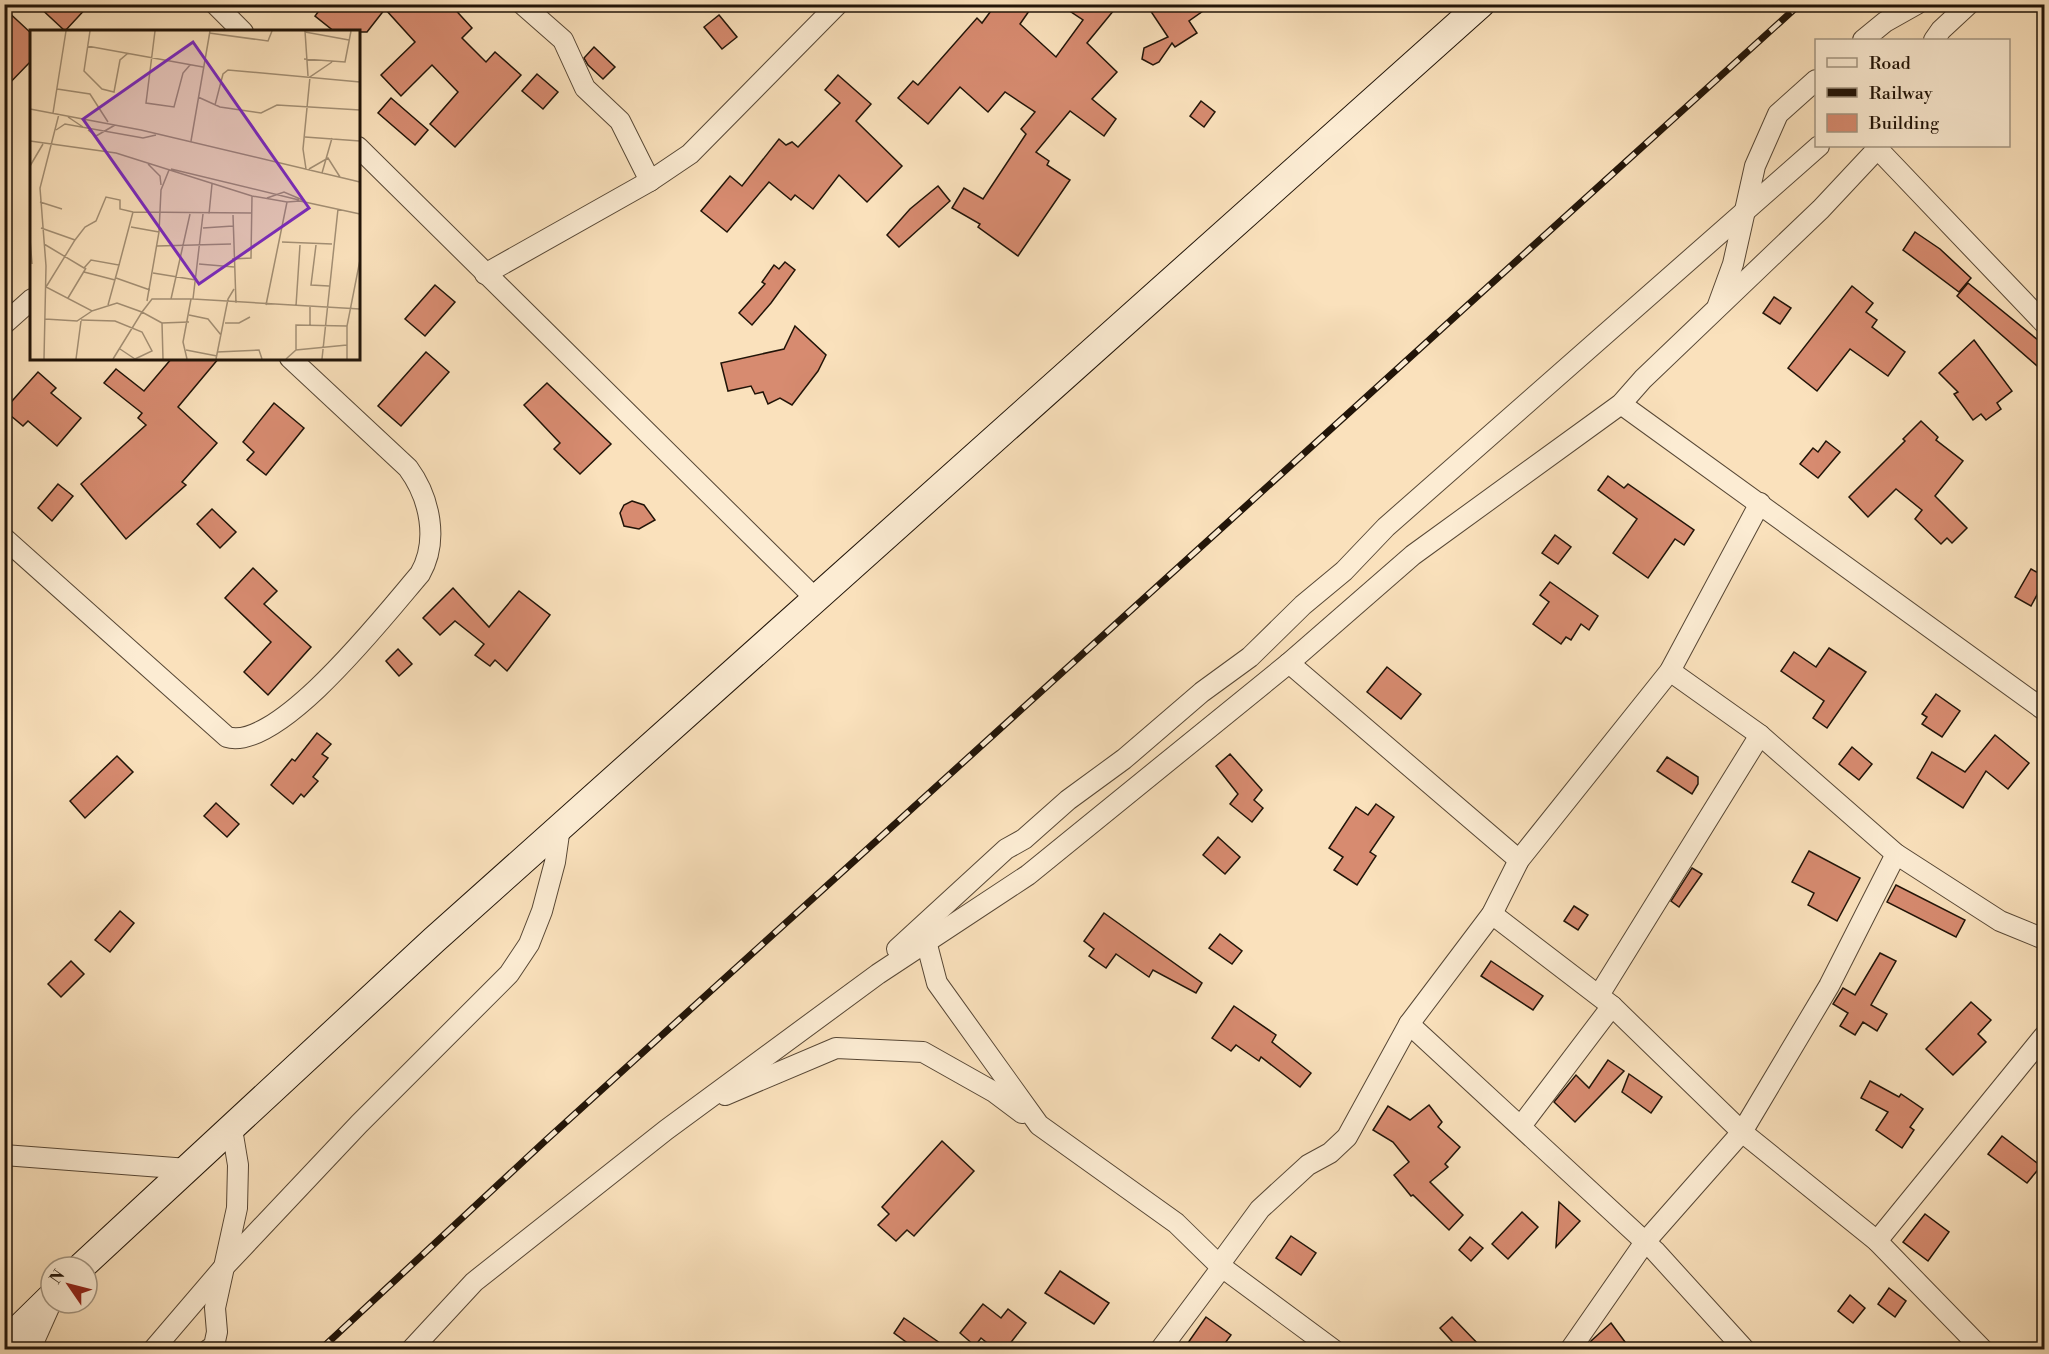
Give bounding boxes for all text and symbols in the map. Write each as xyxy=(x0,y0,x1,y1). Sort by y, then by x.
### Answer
inset map xyxy=(30,30,360,360)
legend xyxy=(1815,39,2010,147)
text: Road xyxy=(1869,52,1912,75)
text: Railway xyxy=(1869,82,1933,105)
text: Building xyxy=(1868,112,1940,135)
north arrow xyxy=(39,1255,99,1315)
text: N xyxy=(46,1266,70,1288)

